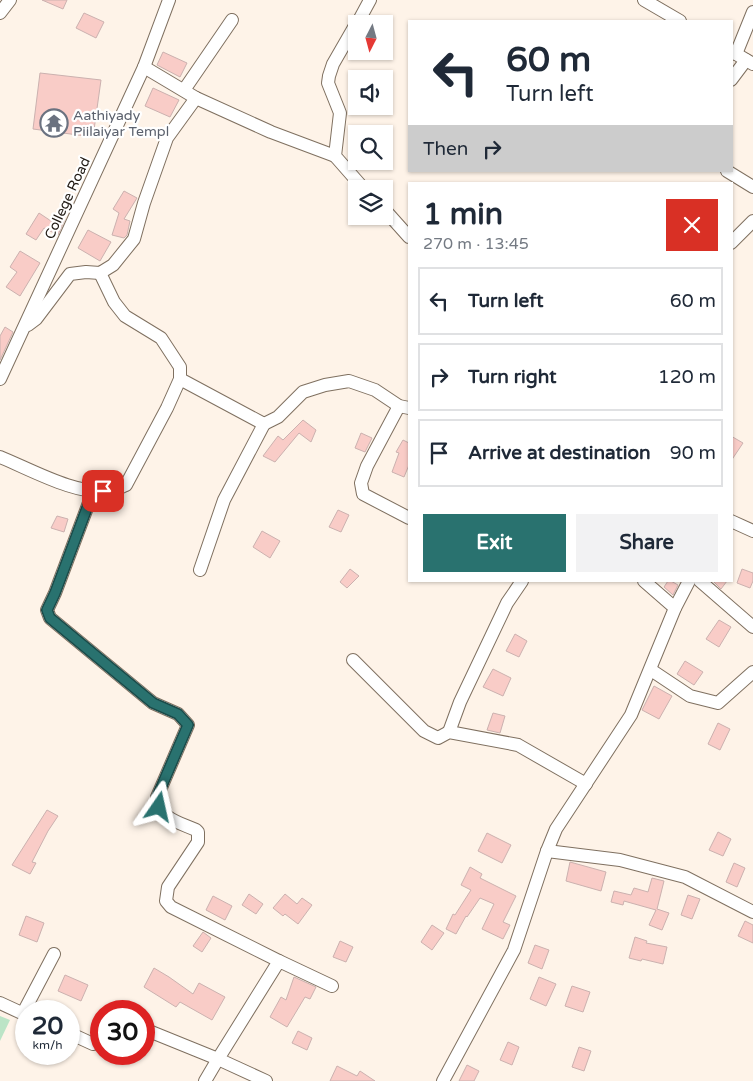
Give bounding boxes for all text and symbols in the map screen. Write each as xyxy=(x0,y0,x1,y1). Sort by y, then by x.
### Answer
north arrow xyxy=(348,15,392,60)
map controls xyxy=(348,15,393,225)
text: 60 m xyxy=(506,39,591,81)
icon: left xyxy=(423,40,488,105)
button: sound xyxy=(348,70,393,115)
text: Turn left xyxy=(506,81,594,107)
place label: Aathiyady Piilaiyar Templ xyxy=(73,107,169,140)
temple icon: Aathiyady Piilaiyar Templ xyxy=(39,108,69,138)
button: search xyxy=(348,125,393,170)
icon: right xyxy=(478,135,506,163)
text: Then xyxy=(423,138,468,160)
street label: College Road xyxy=(41,155,94,242)
button: layers xyxy=(348,180,393,225)
text: 1 min xyxy=(423,196,503,233)
button: close xyxy=(666,199,718,251)
text: 270 m · 13:45 xyxy=(423,234,529,254)
icon: left xyxy=(425,287,453,315)
text: Turn left xyxy=(468,290,544,312)
text: 60 m xyxy=(670,290,716,312)
icon: right xyxy=(425,363,453,391)
text: Turn right xyxy=(468,366,556,388)
text: 120 m xyxy=(658,366,716,388)
icon: arrive xyxy=(425,439,453,467)
text: Arrive at destination xyxy=(468,442,651,464)
text: 90 m xyxy=(670,442,716,464)
pin xyxy=(82,470,124,512)
icon: arrive xyxy=(89,477,117,505)
button: Exit xyxy=(423,514,566,572)
button: Share xyxy=(576,514,718,572)
position arrow xyxy=(132,780,184,832)
speed limit sign: 30 xyxy=(90,1000,155,1065)
text: 20 xyxy=(32,1011,63,1041)
text: km/h xyxy=(32,1038,63,1052)

